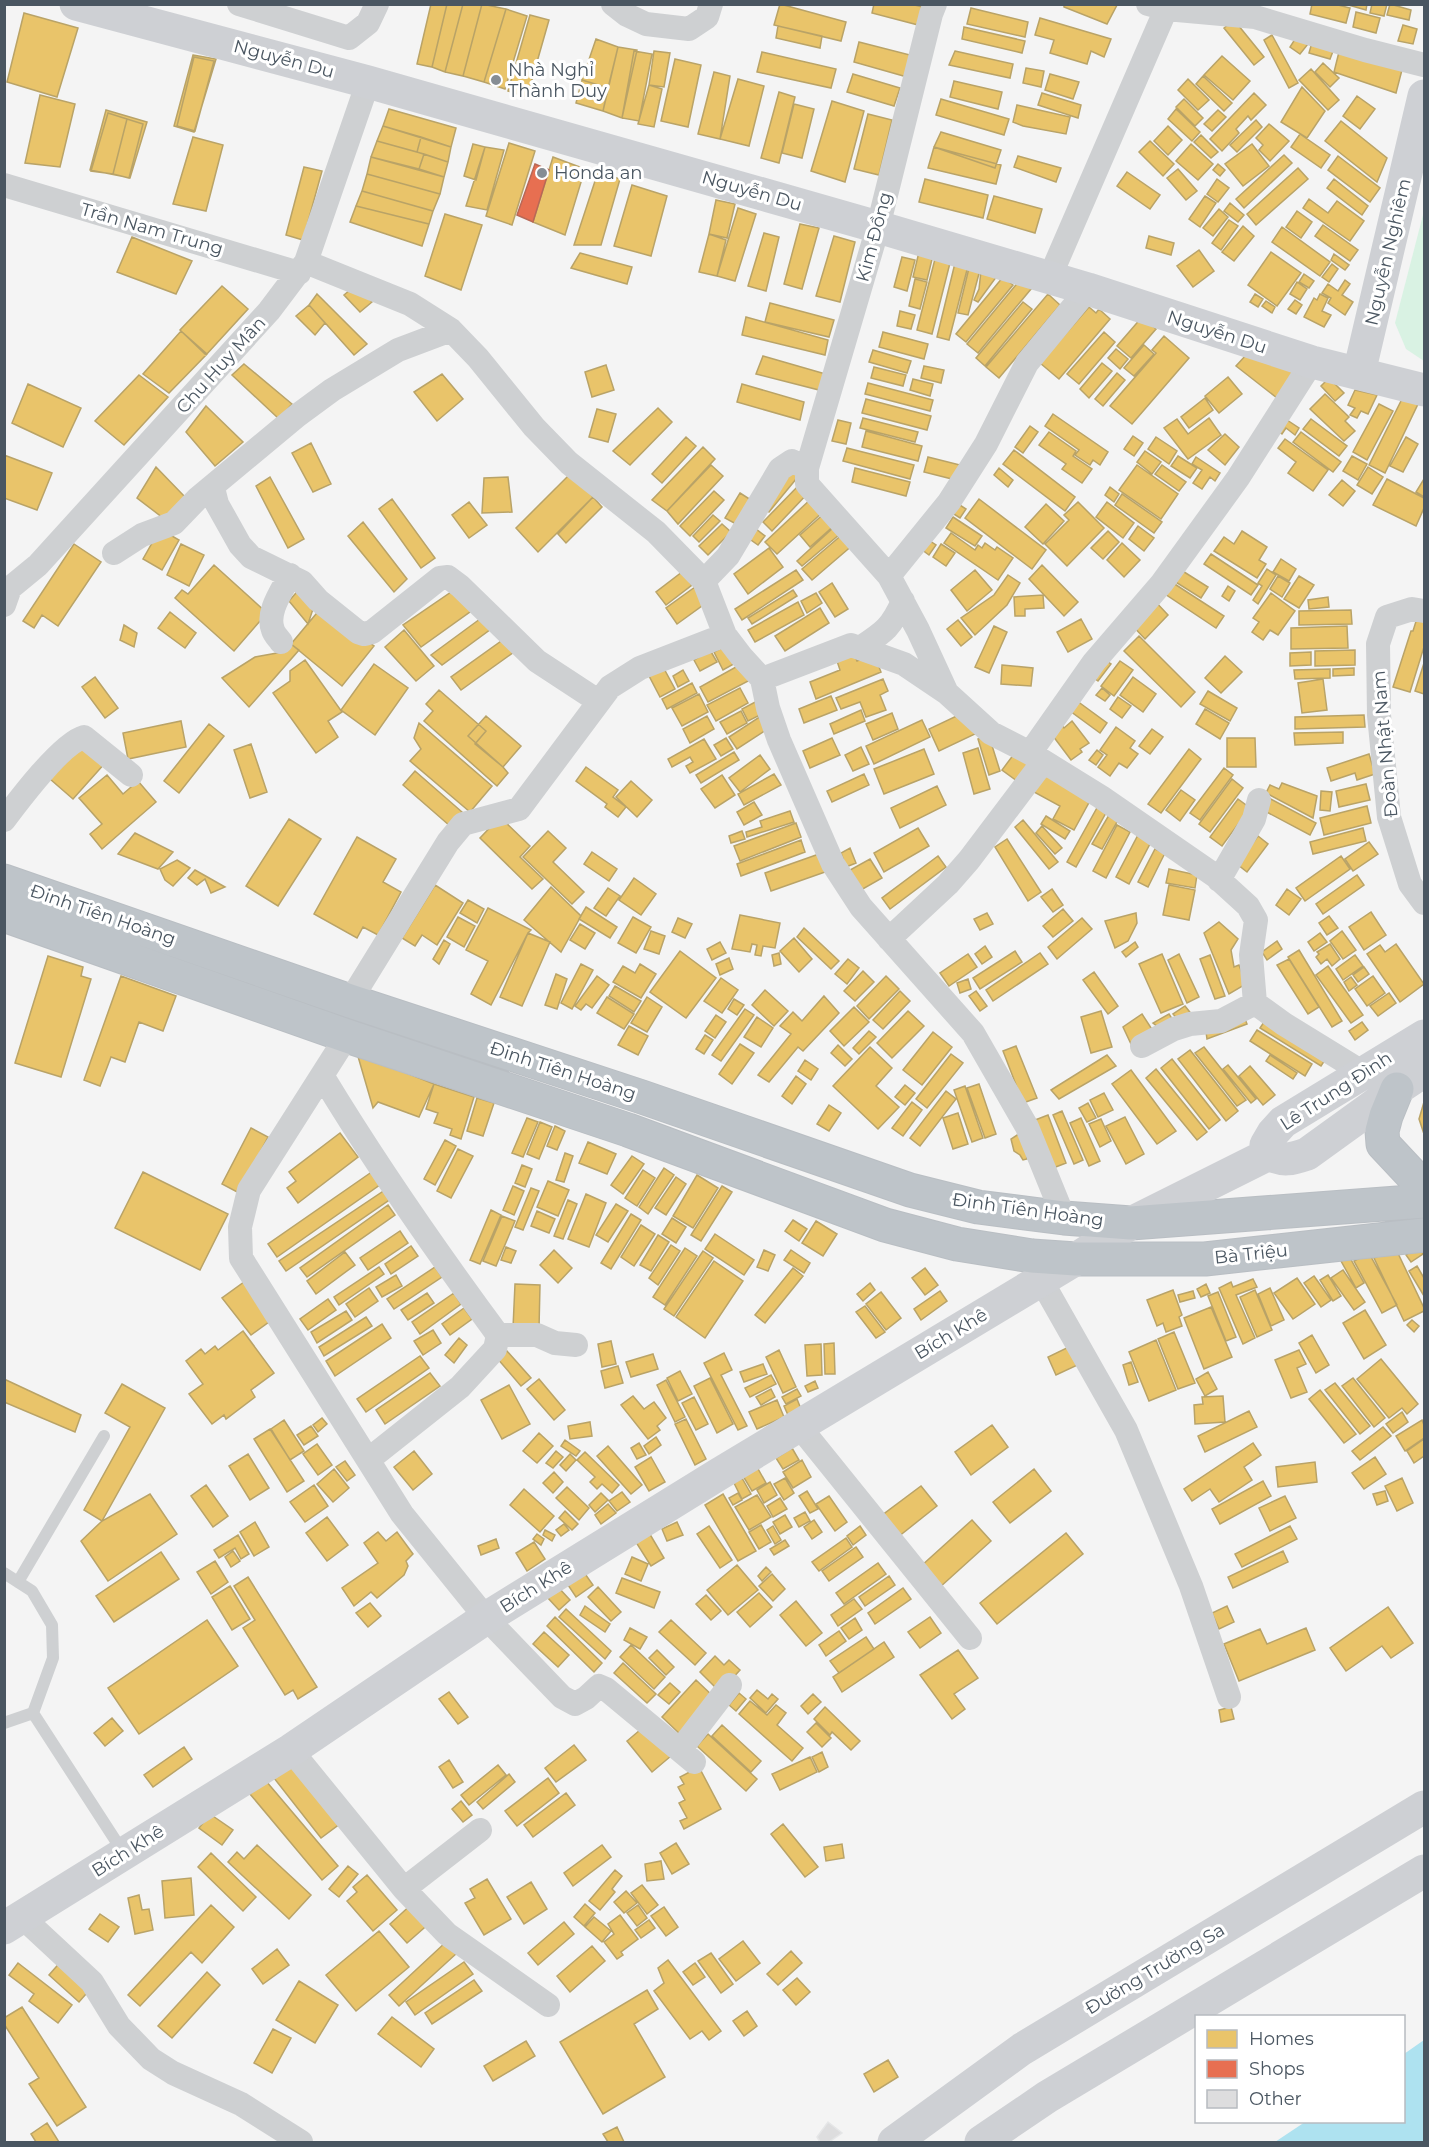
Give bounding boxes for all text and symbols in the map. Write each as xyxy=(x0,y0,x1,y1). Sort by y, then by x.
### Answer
street label: Nguyễn Du xyxy=(231,35,337,83)
place label: Nhà Nghỉ Thành Duy xyxy=(508,59,607,102)
marker: Nhà Nghỉ Thành Duy xyxy=(489,73,503,87)
place label: Honda an xyxy=(554,162,642,184)
marker: Honda an xyxy=(535,166,549,180)
street label: Nguyễn Du xyxy=(699,166,805,216)
street label: Nguyễn Nghiêm xyxy=(1360,176,1416,328)
street label: Kim Đồng xyxy=(851,190,897,284)
street label: Trần Nam Trung xyxy=(78,198,226,260)
street label: Nguyễn Du xyxy=(1165,306,1269,358)
street label: Chu Huy Mân xyxy=(172,312,270,418)
street label: Đoàn Nhật Nam xyxy=(1368,670,1402,818)
street label: Đinh Tiên Hoàng xyxy=(27,880,179,950)
street label: Đinh Tiên Hoàng xyxy=(487,1037,639,1105)
street label: Lê Trung Đình xyxy=(1276,1047,1396,1135)
street label: Đinh Tiên Hoàng xyxy=(951,1188,1105,1232)
street label: Bà Triệu xyxy=(1213,1239,1289,1269)
street label: Bích Khê xyxy=(911,1304,992,1364)
street label: Bích Khê xyxy=(496,1556,576,1618)
street label: Bích Khê xyxy=(88,1820,168,1882)
street label: Đường Trường Sa xyxy=(1081,1919,1229,2019)
legend xyxy=(1195,2015,1405,2123)
text: Homes xyxy=(1249,2028,1314,2050)
text: Shops xyxy=(1249,2058,1305,2080)
text: Other xyxy=(1249,2088,1302,2110)

